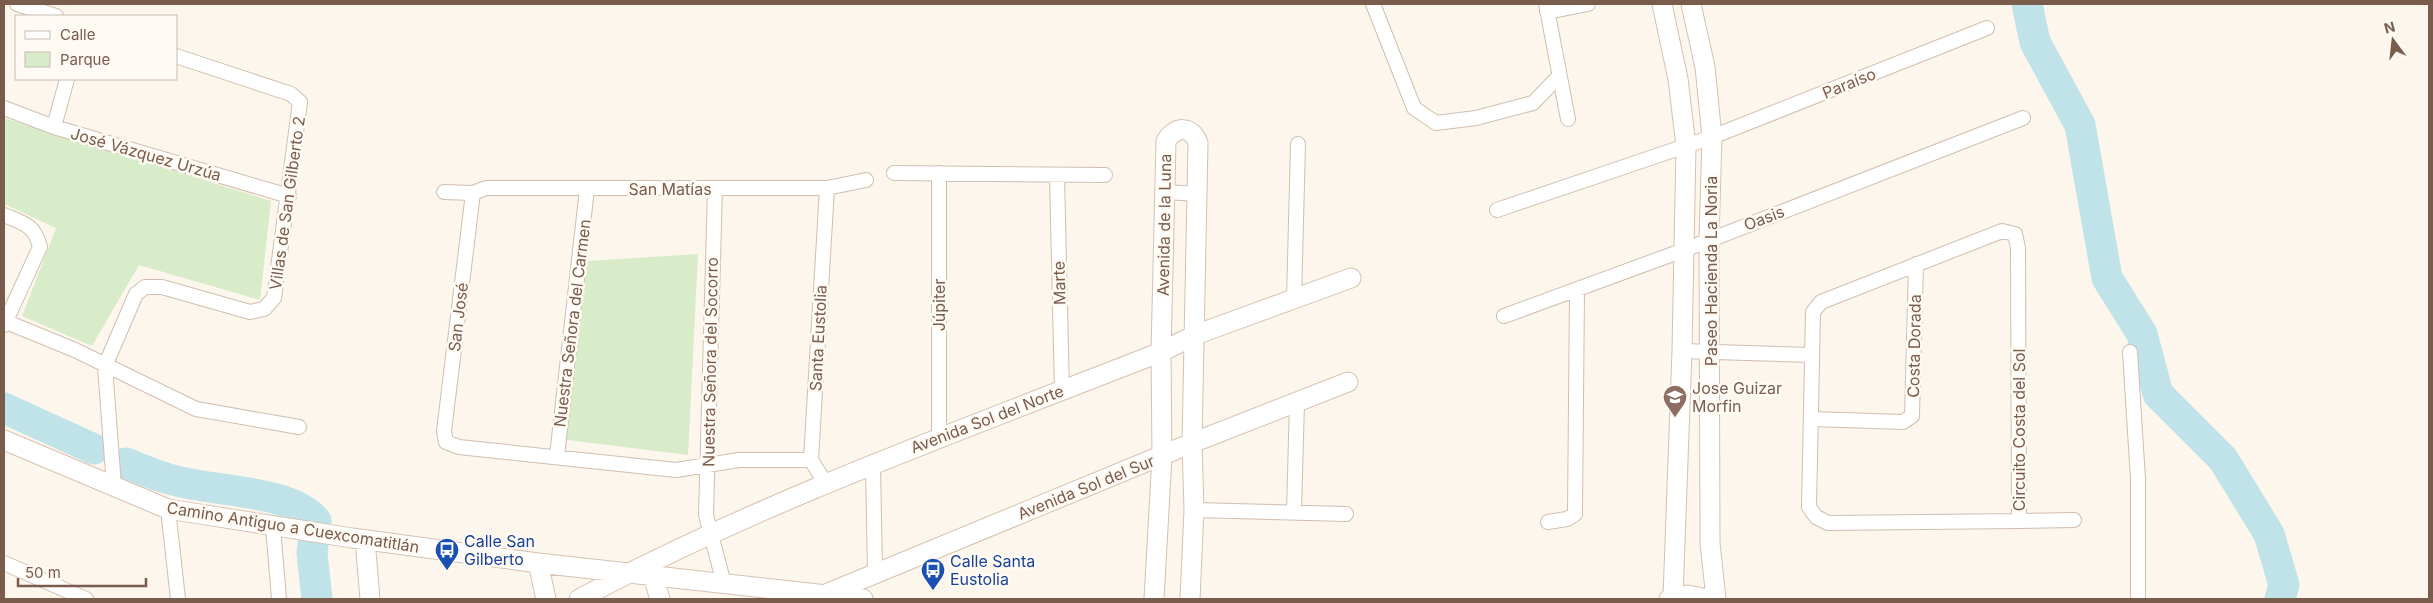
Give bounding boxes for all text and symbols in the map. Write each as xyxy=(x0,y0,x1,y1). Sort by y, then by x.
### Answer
legend xyxy=(15,15,178,80)
north arrow xyxy=(2368,15,2418,65)
text: N xyxy=(2382,17,2397,37)
text: Calle xyxy=(60,25,95,44)
text: Parque xyxy=(60,50,110,69)
street label: Paraíso xyxy=(1819,63,1879,103)
street label: Villas de San Gilberto 2 xyxy=(265,115,309,291)
street label: José Vázquez Urzúa xyxy=(68,123,224,185)
street label: Avenida de la Luna xyxy=(1153,154,1175,296)
street label: Paseo Hacienda La Noria xyxy=(1701,176,1721,366)
street label: San Matías xyxy=(628,179,712,199)
street label: Oasis xyxy=(1741,201,1787,235)
street label: Nuestra Señora del Carmen xyxy=(549,218,595,428)
street label: Nuestra Señora del Socorro xyxy=(698,257,722,467)
street label: Marte xyxy=(1049,261,1069,305)
street label: Júpiter xyxy=(929,279,949,331)
street label: San José xyxy=(444,281,472,353)
street label: Santa Eustolia xyxy=(805,284,831,392)
street label: Costa Dorada xyxy=(1903,294,1925,398)
street label: Circuito Costa del Sol xyxy=(2009,349,2029,511)
place label: Jose Guizar Morfin xyxy=(1692,378,1782,416)
street label: Avenida Sol del Norte xyxy=(907,381,1067,457)
school or university icon: Jose Guizar Morfin xyxy=(1662,384,1688,418)
street label: Avenida Sol del Sur xyxy=(1015,450,1157,524)
street label: Camino Antiguo a Cuexcomatitlán xyxy=(165,497,421,557)
place label: Calle San Gilberto xyxy=(464,531,535,569)
bus stop icon: Calle San Gilberto xyxy=(434,537,460,571)
place label: Calle Santa Eustolia xyxy=(950,551,1035,589)
scale bar xyxy=(18,556,145,588)
bus stop icon: Calle Santa Eustolia xyxy=(920,557,946,591)
text: 50 m xyxy=(25,563,61,582)

